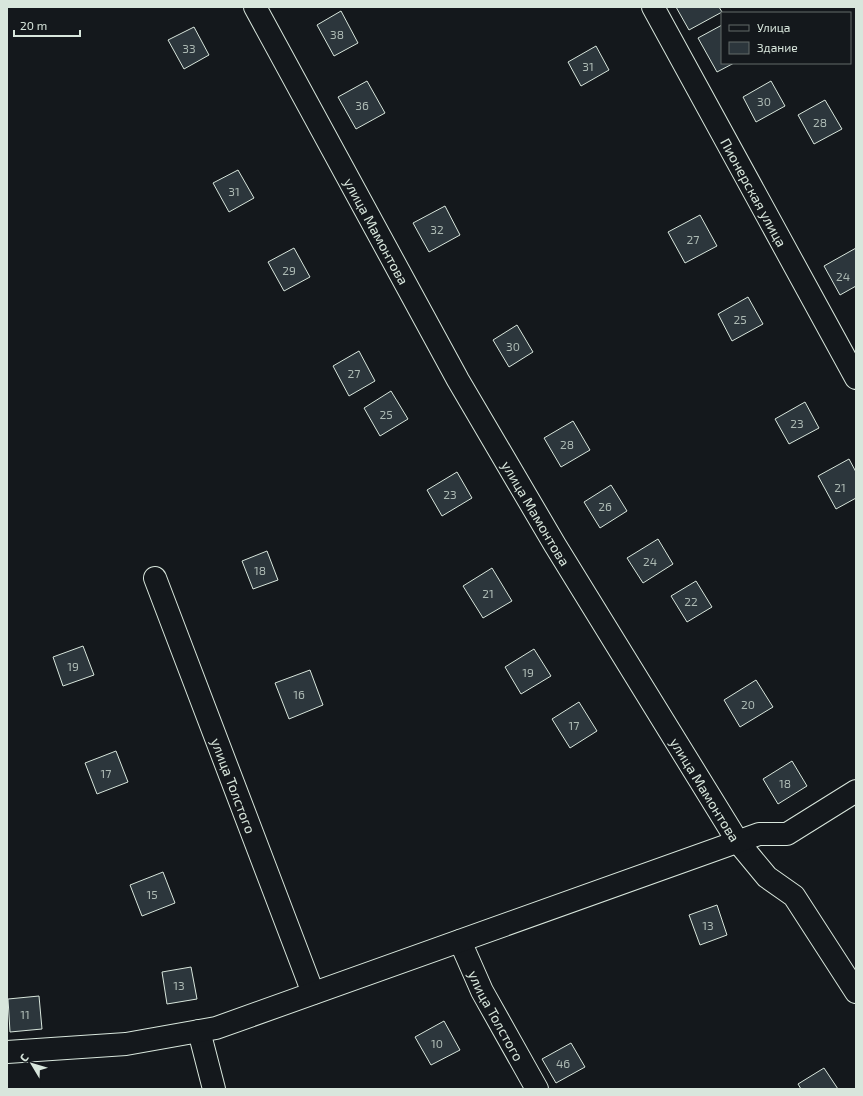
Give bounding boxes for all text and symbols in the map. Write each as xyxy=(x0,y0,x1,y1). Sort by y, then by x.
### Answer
scale bar xyxy=(14,12,80,38)
legend xyxy=(721,12,851,64)
text: 20 m xyxy=(20,18,47,32)
text: Улица xyxy=(757,20,790,34)
house number: 38 xyxy=(330,27,344,41)
text: Здание xyxy=(757,40,798,54)
house number: 33 xyxy=(182,41,196,55)
house number: 31 xyxy=(582,59,594,73)
house number: 30 xyxy=(757,94,771,108)
house number: 36 xyxy=(355,98,369,112)
house number: 28 xyxy=(813,115,827,129)
street label: Пионерская улица xyxy=(718,135,791,249)
street label: улица Мамонтова xyxy=(341,175,413,287)
house number: 31 xyxy=(228,184,240,198)
house number: 32 xyxy=(430,222,444,236)
house number: 27 xyxy=(687,232,699,246)
house number: 29 xyxy=(282,263,296,277)
house number: 24 xyxy=(836,269,850,283)
house number: 25 xyxy=(733,312,747,326)
house number: 30 xyxy=(506,339,520,353)
house number: 27 xyxy=(348,366,360,380)
house number: 25 xyxy=(379,407,393,421)
house number: 23 xyxy=(790,416,804,430)
house number: 28 xyxy=(560,437,574,451)
street label: улица Мамонтова xyxy=(499,457,574,569)
house number: 21 xyxy=(834,480,846,494)
house number: 23 xyxy=(443,487,457,501)
house number: 26 xyxy=(598,499,612,513)
house number: 24 xyxy=(643,554,657,568)
house number: 18 xyxy=(254,563,266,577)
house number: 21 xyxy=(482,586,494,600)
house number: 22 xyxy=(684,594,698,608)
house number: 19 xyxy=(67,659,79,673)
house number: 19 xyxy=(522,665,534,679)
house number: 16 xyxy=(293,687,305,701)
house number: 20 xyxy=(741,697,755,711)
house number: 17 xyxy=(569,718,579,732)
street label: улица Мамонтова xyxy=(667,734,744,844)
street label: улица Толстого xyxy=(208,735,260,836)
house number: 17 xyxy=(101,766,111,780)
house number: 18 xyxy=(779,776,791,790)
house number: 15 xyxy=(146,887,158,901)
house number: 13 xyxy=(702,918,714,932)
street label: улица Толстого xyxy=(465,968,528,1064)
house number: 13 xyxy=(173,978,185,992)
house number: 11 xyxy=(20,1007,30,1021)
house number: 10 xyxy=(431,1036,443,1050)
north arrow xyxy=(12,1044,52,1084)
text: С xyxy=(17,1051,31,1064)
house number: 46 xyxy=(556,1056,570,1070)

